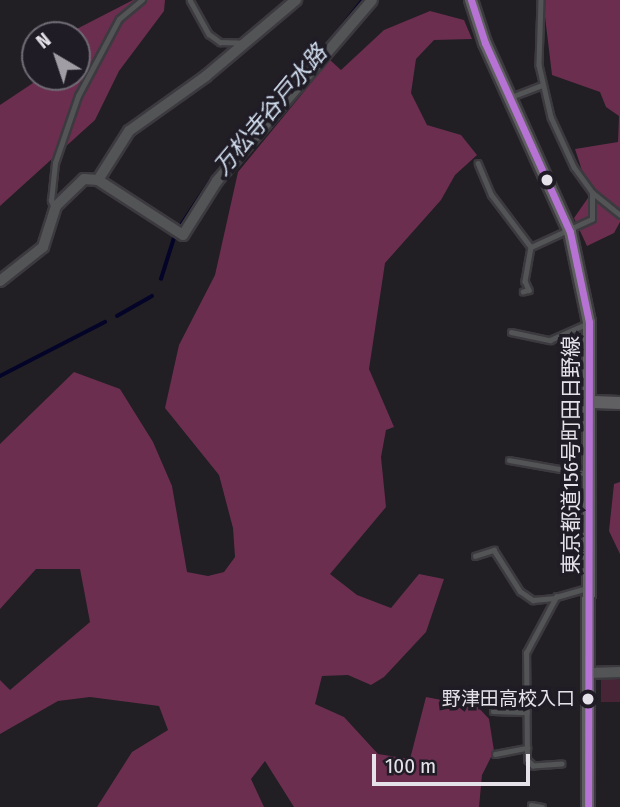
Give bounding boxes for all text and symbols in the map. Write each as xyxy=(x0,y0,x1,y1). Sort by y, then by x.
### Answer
north arrow xyxy=(21,21,91,91)
text: N xyxy=(32,28,55,53)
water label: 万松寺谷戸水路 xyxy=(208,39,332,181)
unlabelled marker xyxy=(540,173,554,187)
street label: 東京都道156号町田日野線 xyxy=(558,336,584,574)
place label: 野津田高校入口 xyxy=(442,688,575,710)
marker: 野津田高校入口 xyxy=(581,692,595,706)
scale bar xyxy=(375,740,532,784)
text: 100 m xyxy=(385,753,436,779)

